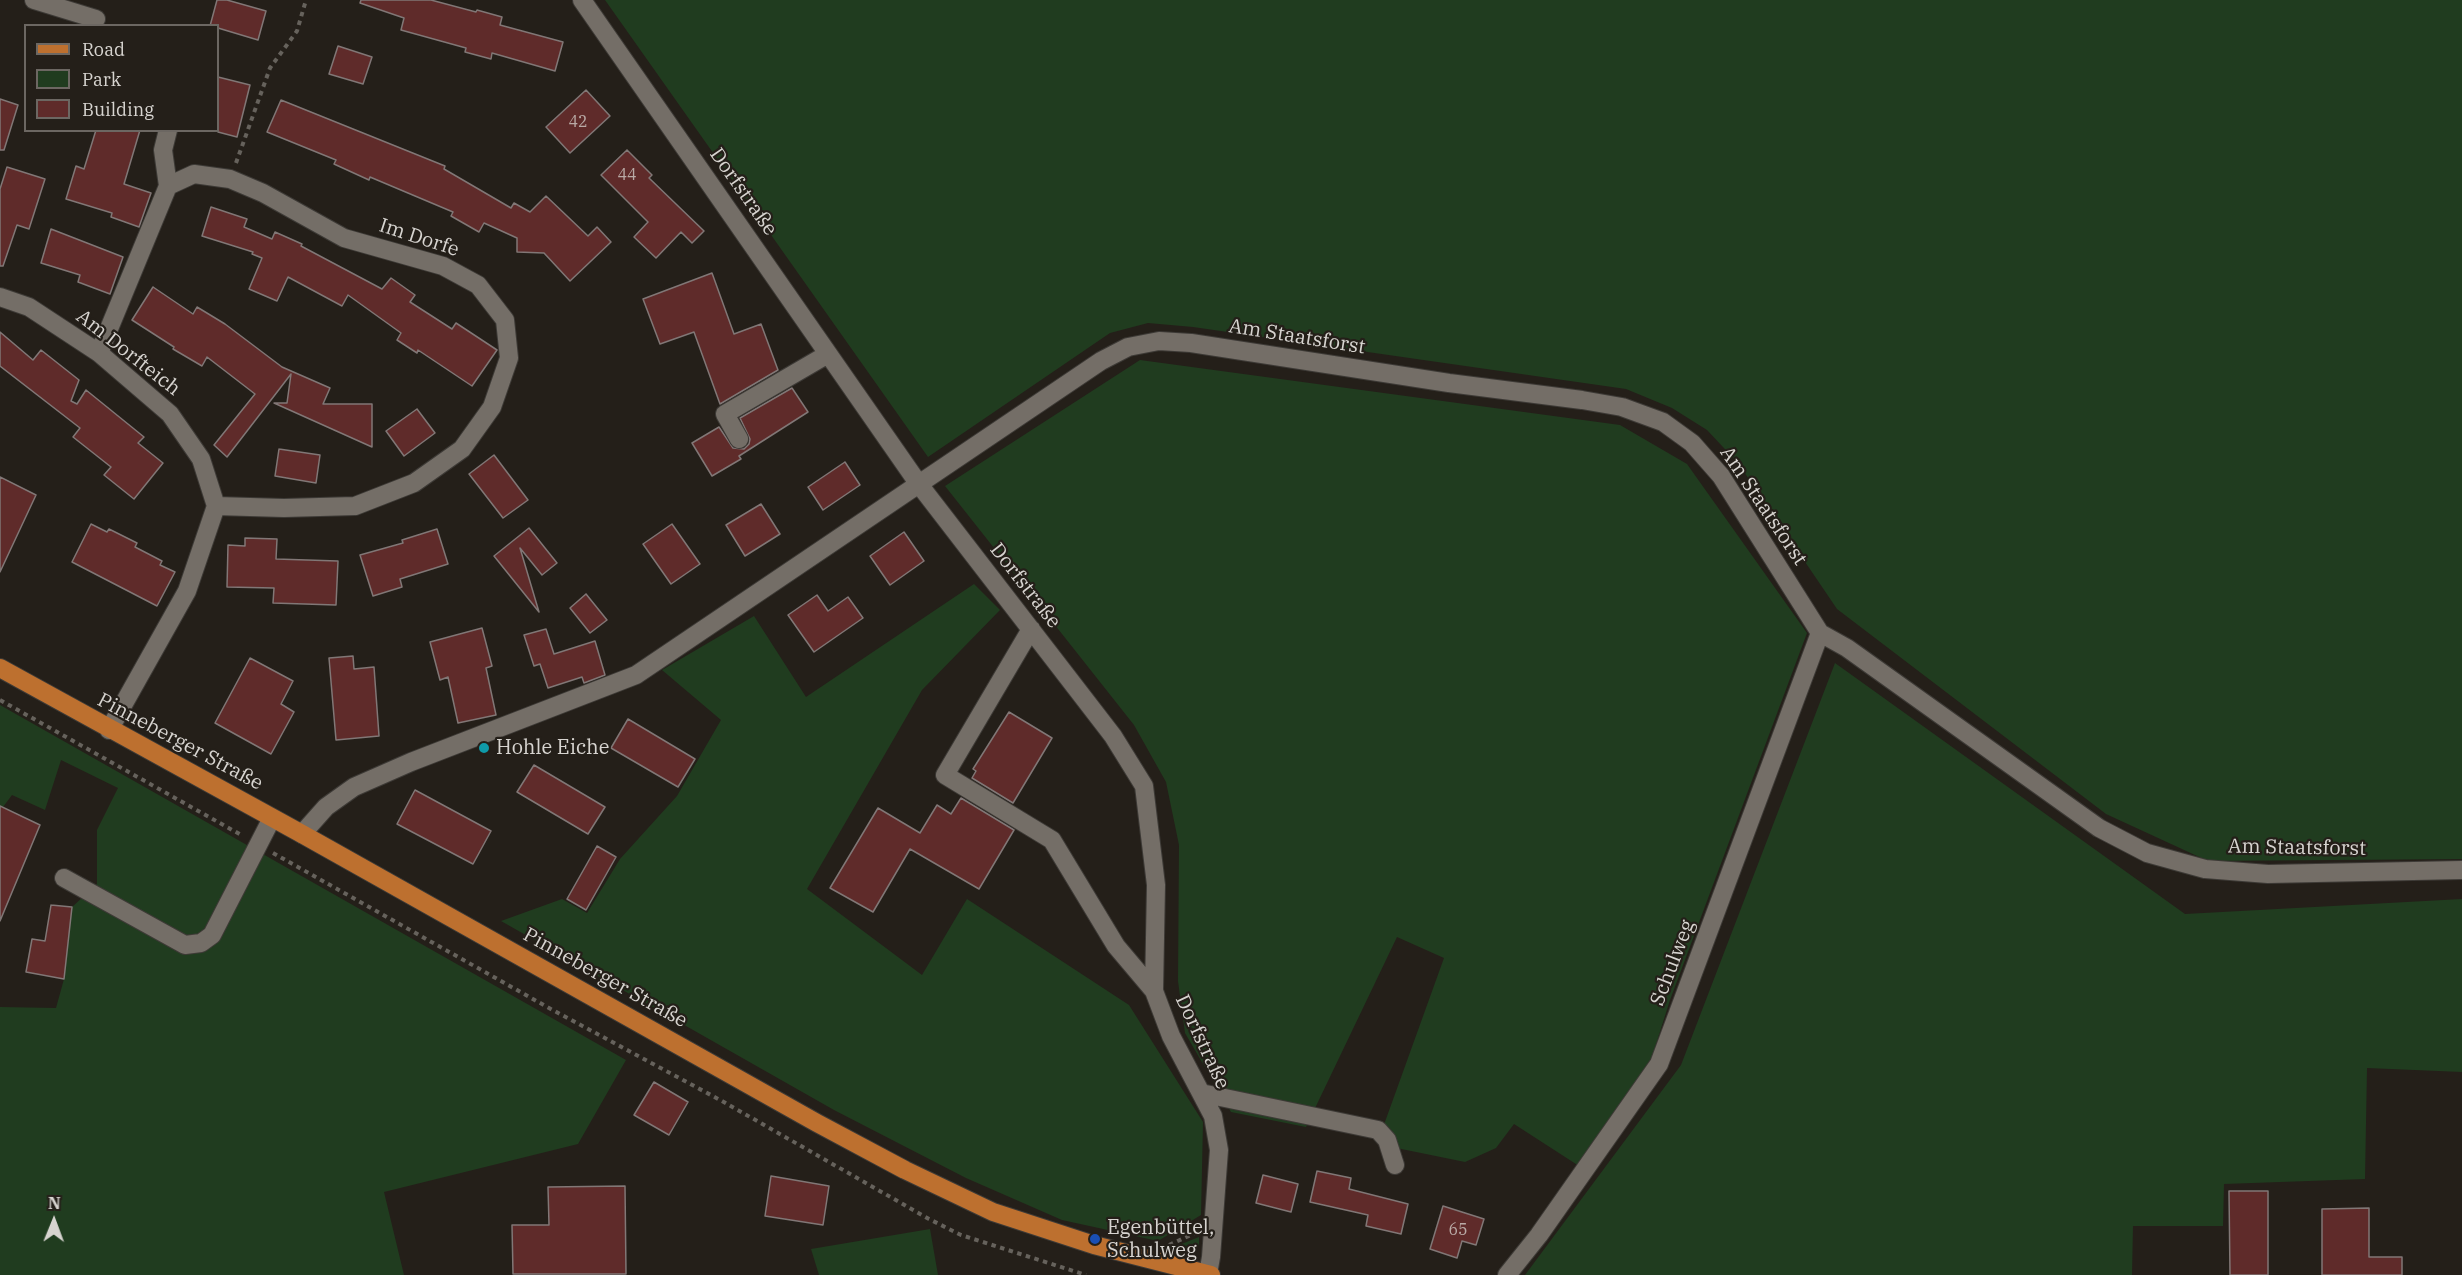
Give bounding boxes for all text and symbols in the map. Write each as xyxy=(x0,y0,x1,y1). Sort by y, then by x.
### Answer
legend xyxy=(24,24,219,132)
text: Road xyxy=(82,38,125,61)
text: Park xyxy=(82,68,121,91)
text: Building xyxy=(82,98,154,121)
house number: 42 xyxy=(568,112,588,132)
street label: Dorfstraße xyxy=(704,144,782,240)
house number: 44 xyxy=(617,165,637,185)
street label: Im Dorfe xyxy=(376,214,462,262)
street label: Am Dorfteich xyxy=(71,305,185,401)
street label: Am Staatsforst xyxy=(1227,314,1367,360)
street label: Am Staatsforst xyxy=(1714,442,1812,570)
street label: Dorfstraße xyxy=(984,539,1066,633)
street label: Pinneberger Straße xyxy=(93,688,267,796)
place label: Hohle Eiche xyxy=(496,736,609,760)
marker: Hohle Eiche xyxy=(477,741,491,755)
street label: Am Staatsforst xyxy=(2228,835,2366,861)
street label: Schulweg xyxy=(1646,917,1700,1009)
street label: Pinneberger Straße xyxy=(519,923,691,1033)
street label: Dorfstraße xyxy=(1170,991,1234,1093)
north arrow xyxy=(24,1191,84,1251)
text: N xyxy=(48,1193,61,1213)
place label: Egenbüttel, Schulweg xyxy=(1107,1216,1214,1263)
house number: 65 xyxy=(1448,1220,1468,1240)
marker: Egenbüttel, Schulweg xyxy=(1088,1232,1102,1246)

